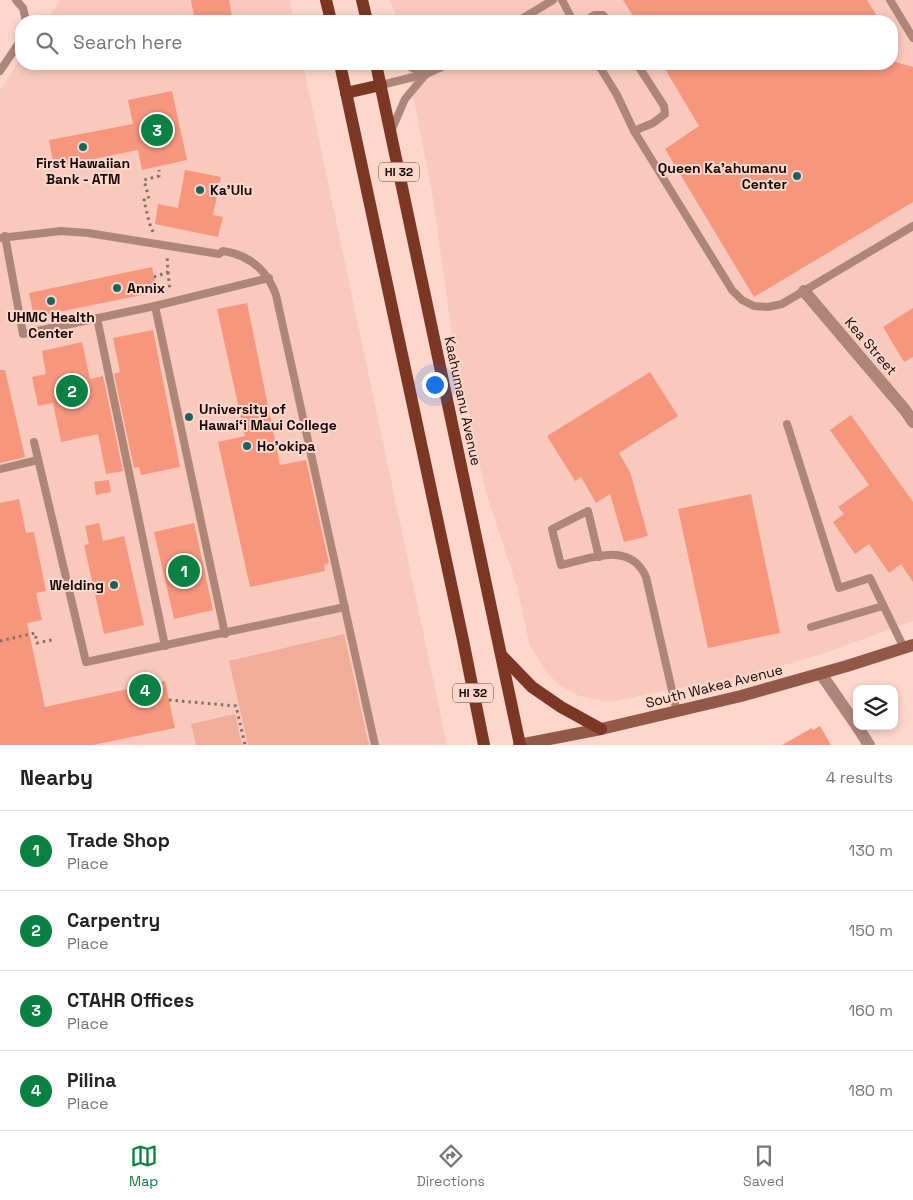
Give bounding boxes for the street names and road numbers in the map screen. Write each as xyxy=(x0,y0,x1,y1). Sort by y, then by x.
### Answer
road number: HI 32 xyxy=(379,162,419,182)
street label: Kea Street xyxy=(841,313,901,379)
street label: Kaahumanu Avenue xyxy=(441,335,485,467)
street label: South Wakea Avenue xyxy=(643,660,785,712)
road number: HI 32 xyxy=(453,684,493,702)

